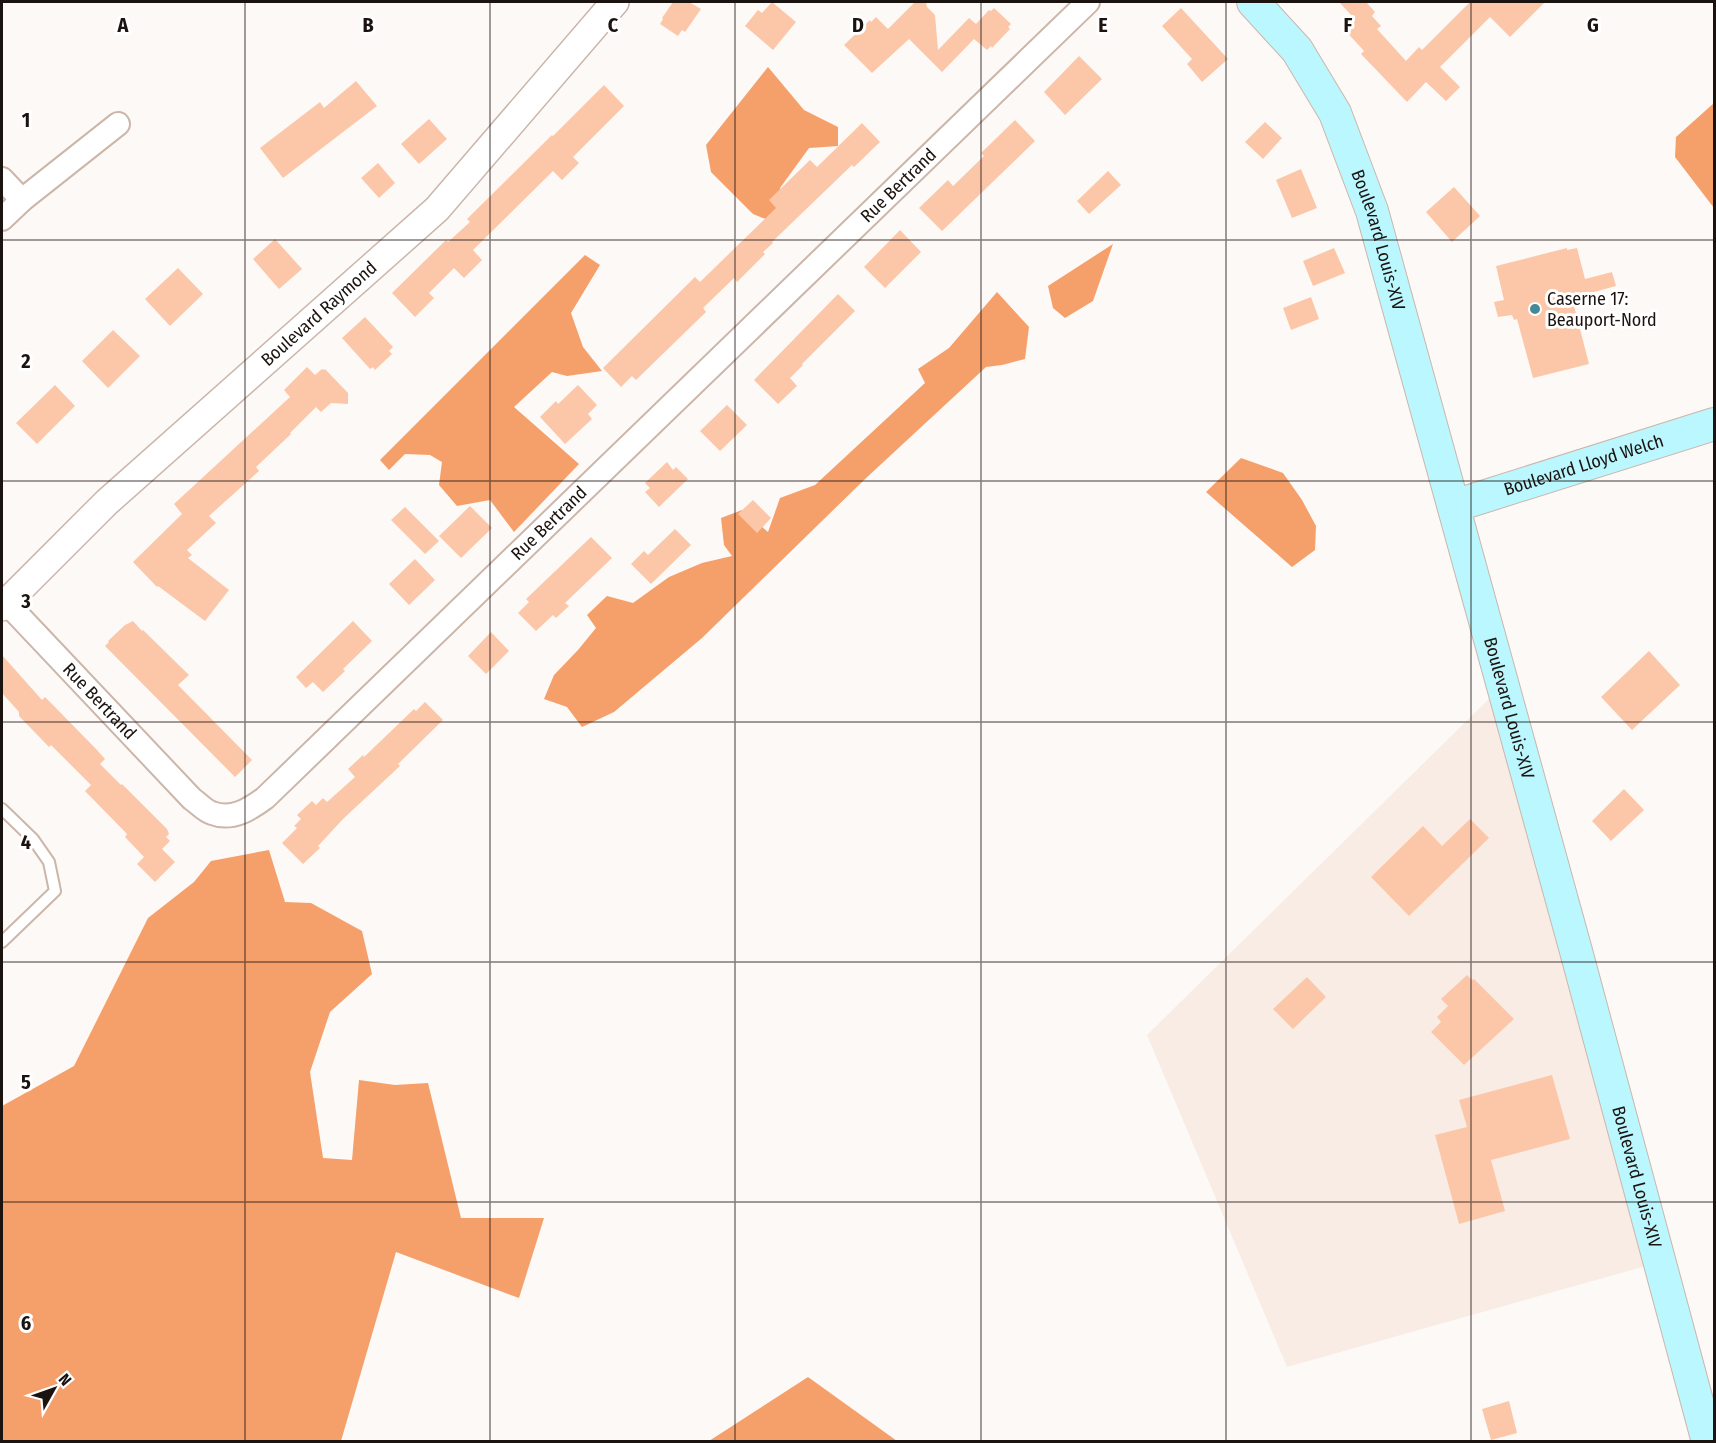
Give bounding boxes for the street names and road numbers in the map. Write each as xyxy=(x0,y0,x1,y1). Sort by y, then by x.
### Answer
street label: Rue Bertrand xyxy=(856,144,941,227)
street label: Boulevard Louis-XIV xyxy=(1346,167,1410,313)
street label: Boulevard Raymond xyxy=(257,257,381,371)
street label: Boulevard Lloyd Welch xyxy=(1501,430,1666,501)
street label: Rue Bertrand xyxy=(506,482,592,565)
street label: Boulevard Louis-XIV xyxy=(1479,635,1539,782)
street label: Rue Bertrand xyxy=(58,658,141,744)
street label: Boulevard Louis-XIV xyxy=(1607,1104,1666,1251)

